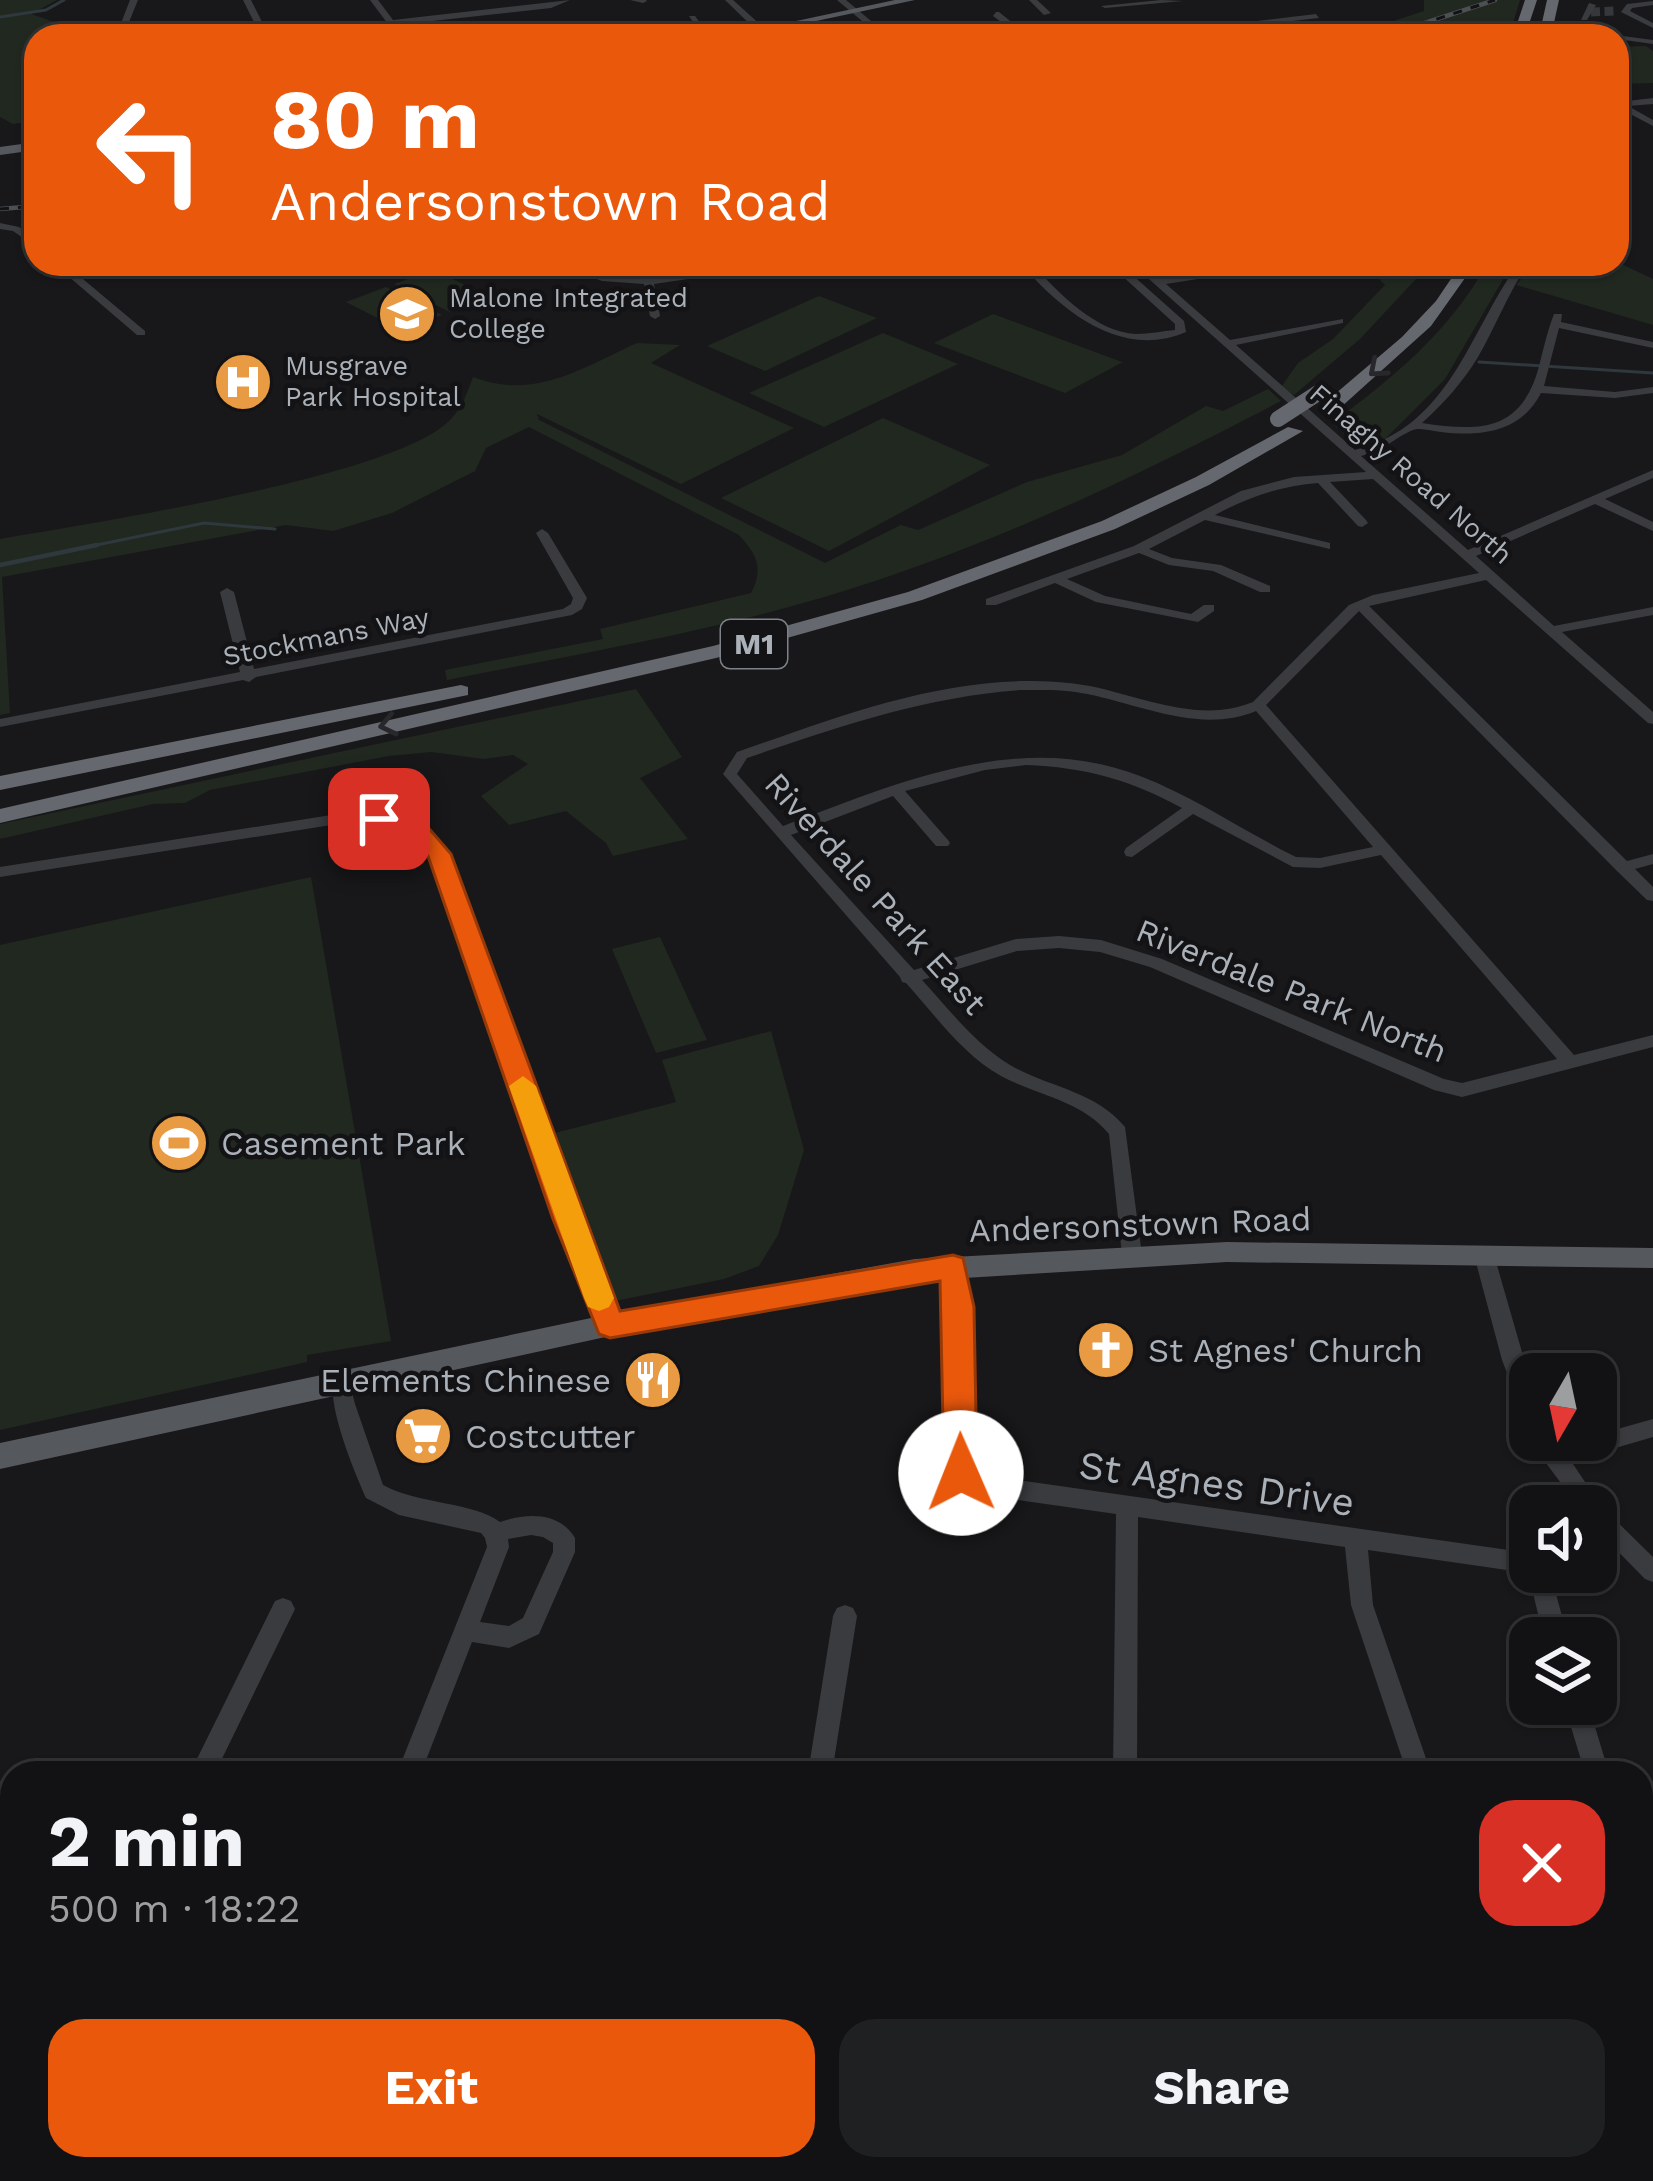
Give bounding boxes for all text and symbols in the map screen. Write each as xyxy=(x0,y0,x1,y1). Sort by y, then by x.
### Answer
text: 80 m xyxy=(270,70,480,168)
icon: left xyxy=(72,72,228,228)
text: Andersonstown Road xyxy=(270,170,831,233)
place label: Malone Integrated College xyxy=(449,282,688,345)
school or university icon: Malone Integrated College xyxy=(376,283,438,345)
place label: Musgrave Park Hospital xyxy=(285,350,461,413)
hospital icon: Musgrave Park Hospital xyxy=(212,351,274,413)
one-way arrow xyxy=(1369,355,1391,376)
street label: Finaghy Road North xyxy=(1303,377,1519,571)
street label: Stockmans Way xyxy=(220,601,432,673)
road number: M1 xyxy=(721,620,787,668)
one-way arrow xyxy=(379,712,399,737)
street label: Riverdale Park East xyxy=(757,764,995,1022)
pin xyxy=(328,768,430,870)
icon: arrive xyxy=(346,786,412,852)
street label: Riverdale Park North xyxy=(1131,910,1453,1071)
sports icon: Casement Park xyxy=(148,1112,210,1174)
place label: Casement Park xyxy=(221,1124,466,1163)
street label: Andersonstown Road xyxy=(968,1199,1312,1250)
church icon: St Agnes' Church xyxy=(1075,1319,1137,1381)
place label: St Agnes' Church xyxy=(1148,1331,1423,1370)
restaurant icon: Elements Chinese xyxy=(622,1349,684,1411)
north arrow xyxy=(1509,1353,1617,1461)
map controls xyxy=(1509,1353,1617,1725)
place label: Elements Chinese xyxy=(320,1361,611,1400)
supermarket icon: Costcutter xyxy=(392,1405,454,1467)
position arrow xyxy=(898,1410,1024,1536)
place label: Costcutter xyxy=(465,1417,636,1456)
street label: St Agnes Drive xyxy=(1077,1442,1357,1525)
button: sound xyxy=(1509,1485,1617,1593)
button: layers xyxy=(1509,1617,1617,1725)
text: 2 min xyxy=(48,1799,245,1883)
button: close xyxy=(1479,1800,1605,1926)
text: 500 m · 18:22 xyxy=(48,1886,301,1931)
button: Exit xyxy=(48,2019,815,2157)
button: Share xyxy=(839,2019,1605,2157)

